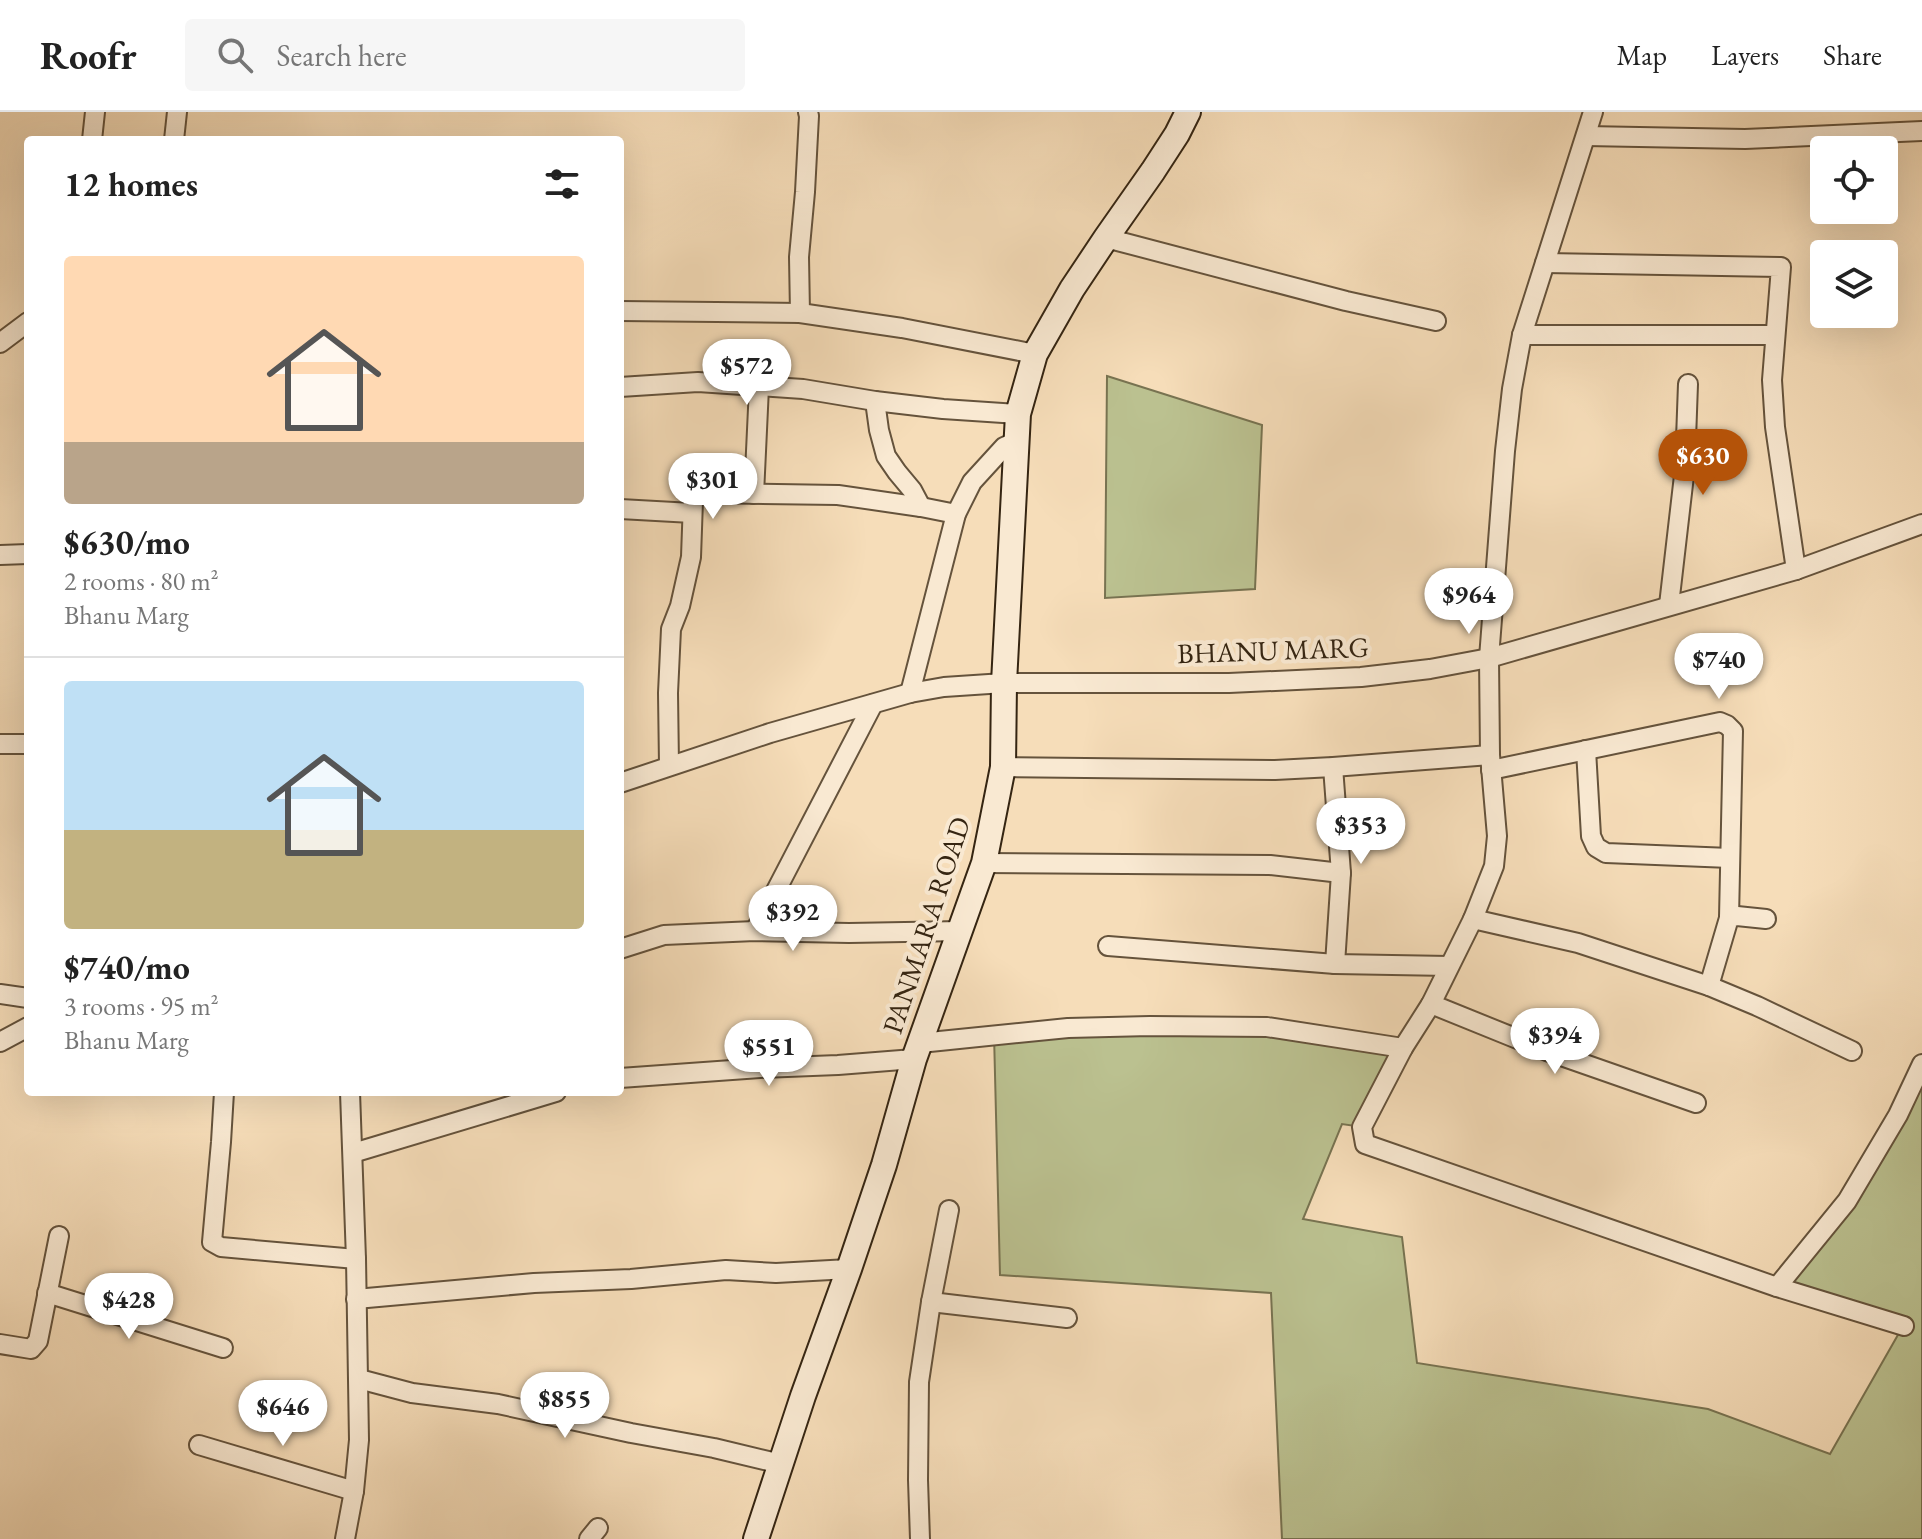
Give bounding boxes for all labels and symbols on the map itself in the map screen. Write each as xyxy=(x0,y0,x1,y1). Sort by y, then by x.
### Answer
pin: $572 xyxy=(700,339,794,407)
pin: $630 xyxy=(1656,429,1750,497)
pin: $301 xyxy=(666,453,760,521)
pin: $964 xyxy=(1422,568,1516,636)
street label: BHANU MARG xyxy=(1176,629,1370,671)
pin: $740 xyxy=(1672,633,1766,701)
pin: $353 xyxy=(1314,798,1408,866)
street label: PANMARA ROAD xyxy=(874,812,978,1038)
pin: $392 xyxy=(746,885,840,953)
pin: $394 xyxy=(1508,1008,1602,1076)
pin: $551 xyxy=(722,1020,816,1088)
pin: $428 xyxy=(82,1273,176,1341)
pin: $855 xyxy=(518,1372,612,1440)
pin: $646 xyxy=(236,1380,330,1448)

